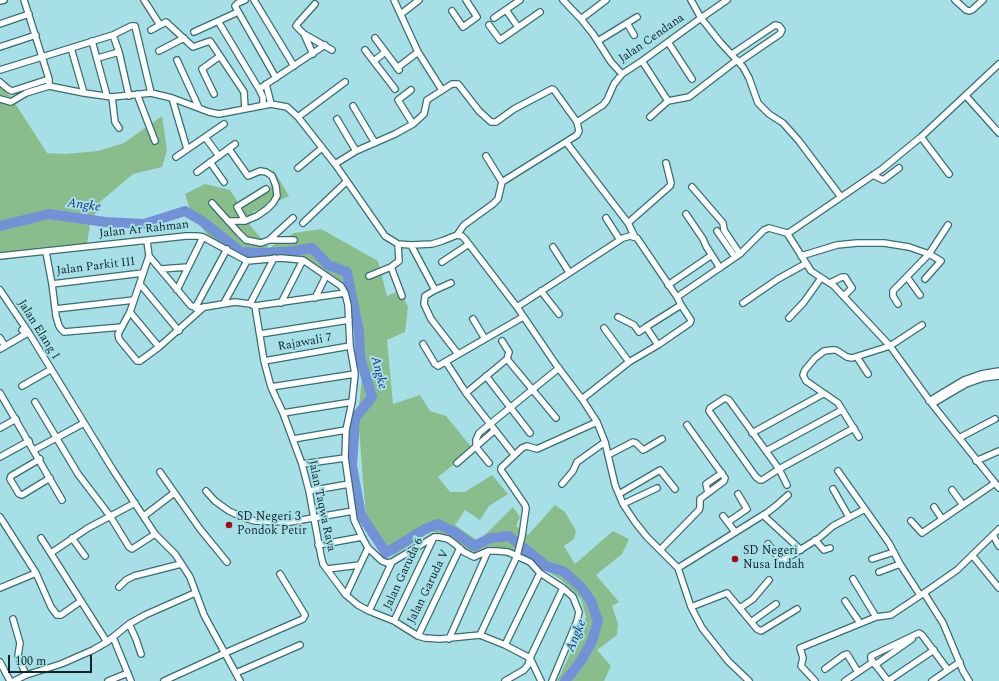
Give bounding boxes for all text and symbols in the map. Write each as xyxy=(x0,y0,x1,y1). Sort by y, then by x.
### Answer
street label: Jalan Cendana xyxy=(617,11,687,67)
water label: Angke xyxy=(66,196,102,216)
street label: Jalan Ar Rahman xyxy=(98,218,190,242)
street label: Jalan Parkit III xyxy=(56,255,136,279)
street label: Jalan Elang I xyxy=(14,297,62,363)
street label: Rajawali 7 xyxy=(277,331,333,355)
water label: Angke xyxy=(366,355,390,391)
street label: Jalan Taqwa Raya xyxy=(304,459,338,553)
place label: SD Negeri 3 Pondok Petir xyxy=(237,511,307,539)
marker: SD Negeri 3 Pondok Petir xyxy=(224,520,234,530)
street label: Jalan Garuda 6 xyxy=(381,536,427,612)
place label: SD Negeri Nusa Indah xyxy=(743,545,805,573)
street label: Jalan Garuda V xyxy=(405,548,453,626)
marker: SD Negeri Nusa Indah xyxy=(730,554,740,564)
water label: Angke xyxy=(564,618,590,654)
scale bar xyxy=(10,647,94,673)
text: 100 m xyxy=(15,652,46,671)

